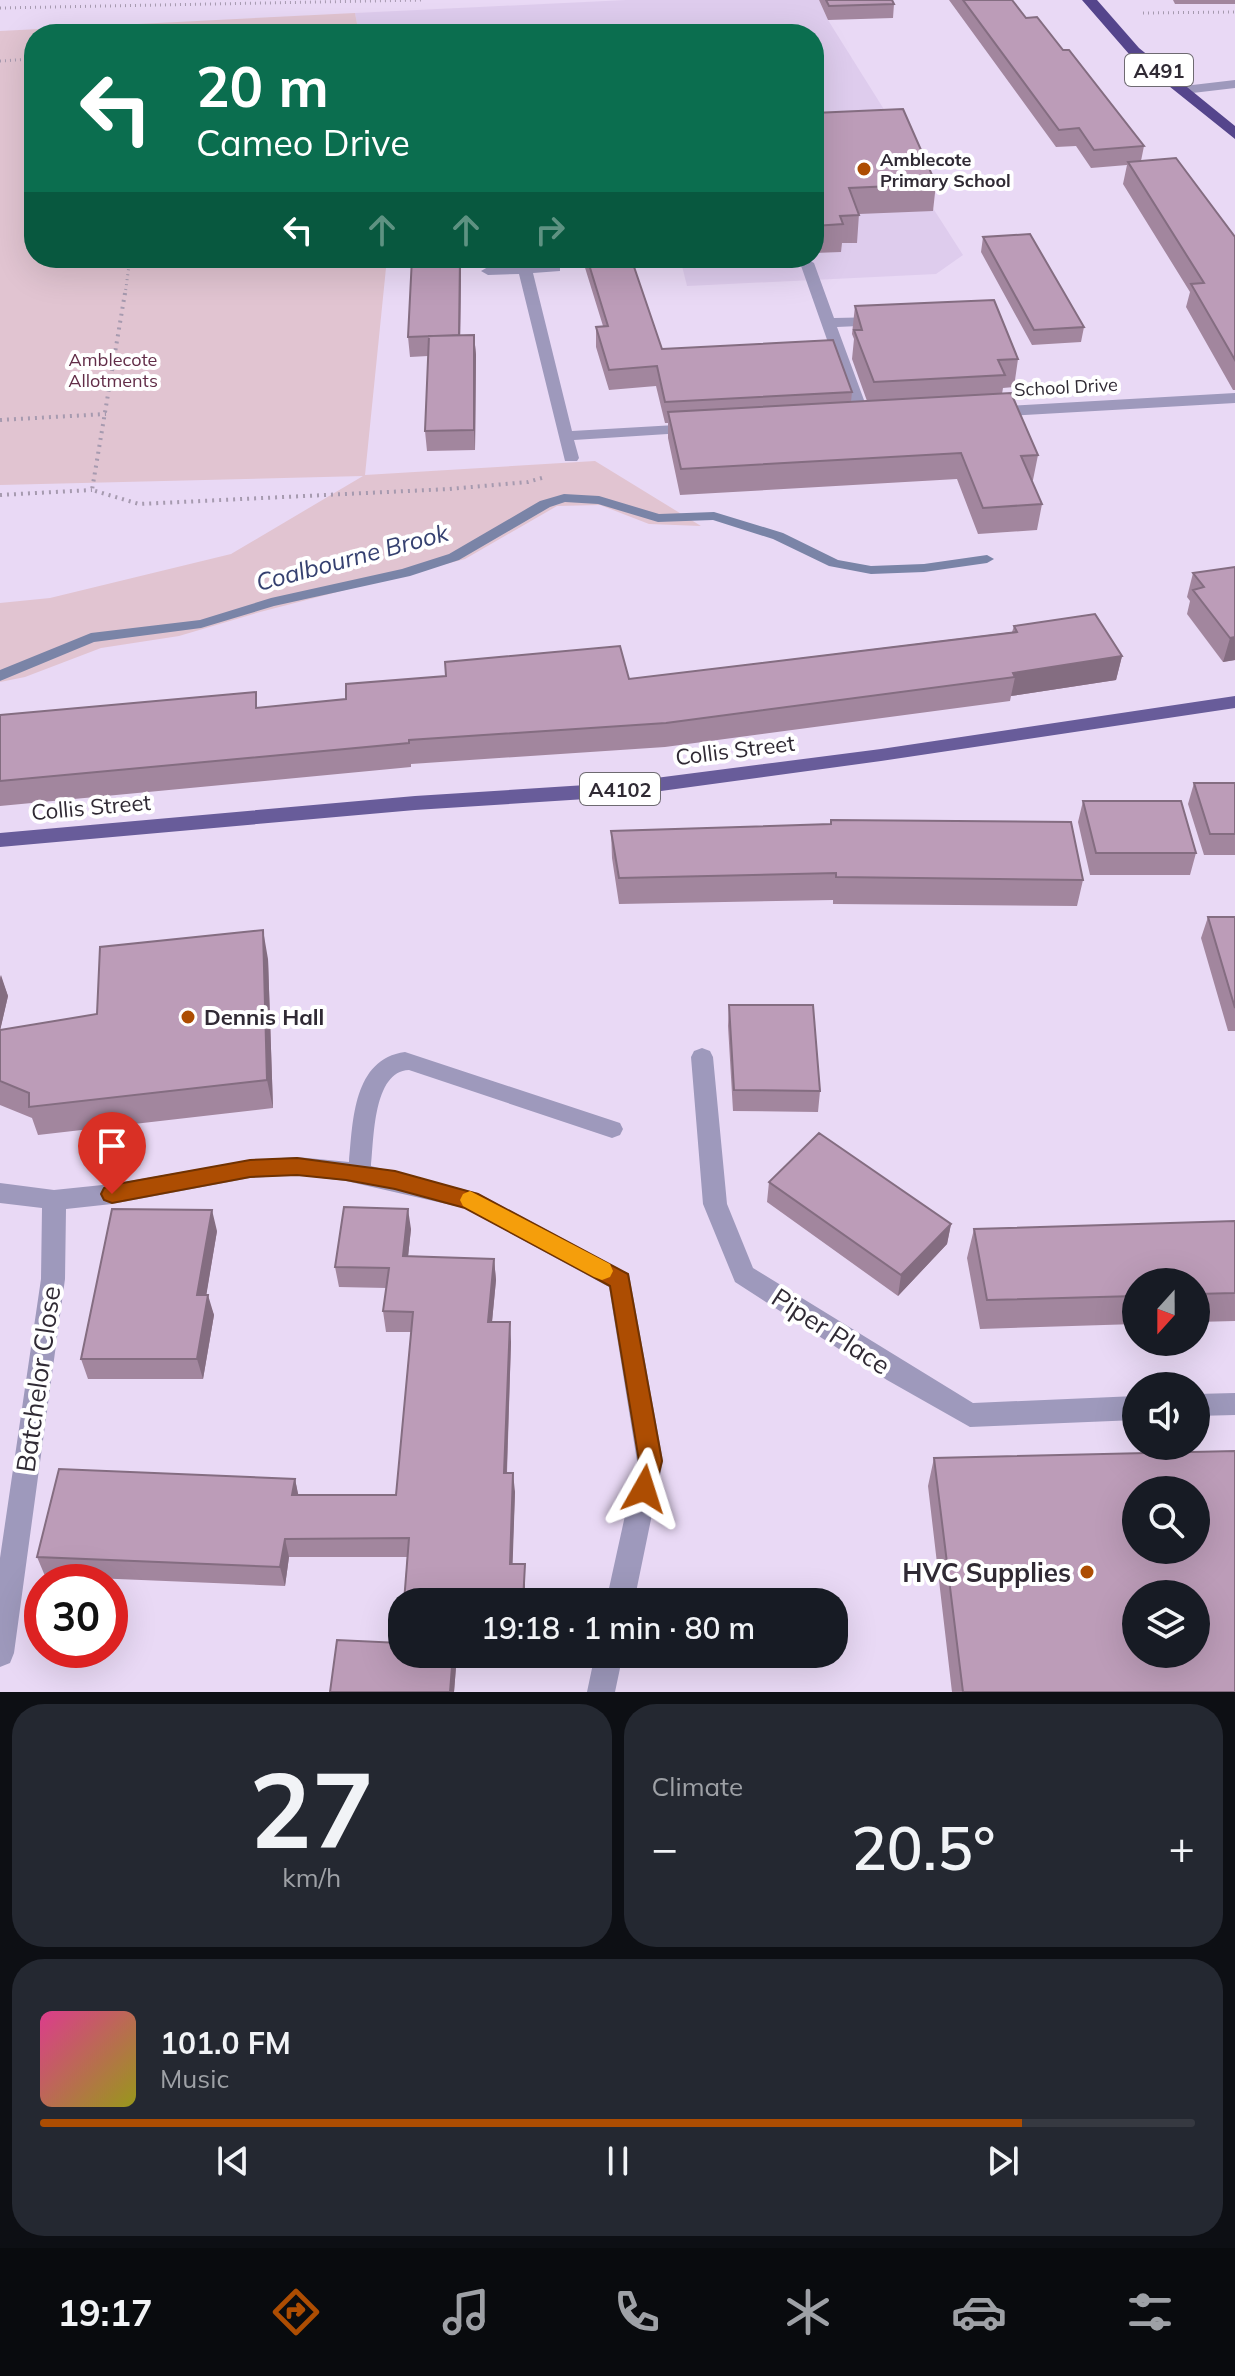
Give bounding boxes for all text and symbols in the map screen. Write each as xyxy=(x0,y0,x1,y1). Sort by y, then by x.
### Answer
text: 20 m xyxy=(196,51,329,121)
road number: A491 xyxy=(1125,54,1193,86)
icon: left xyxy=(64,56,168,160)
text: Cameo Drive xyxy=(196,120,410,165)
place label: Amblecote Primary School xyxy=(880,148,1011,192)
marker: Amblecote Primary School xyxy=(855,160,873,178)
icon: left xyxy=(276,208,320,252)
icon: ahead xyxy=(360,208,404,252)
icon: ahead xyxy=(444,208,488,252)
icon: right xyxy=(528,208,572,252)
park label: Amblecote Allotments xyxy=(68,348,158,392)
street label: School Drive xyxy=(1014,373,1118,401)
water label: Coalbourne Brook xyxy=(252,517,452,597)
street label: Collis Street xyxy=(674,729,797,771)
road number: A4102 xyxy=(580,773,660,805)
street label: Collis Street xyxy=(30,788,152,826)
place label: Dennis Hall xyxy=(204,1003,324,1031)
marker: Dennis Hall xyxy=(179,1008,197,1026)
pin xyxy=(78,1112,146,1194)
icon: arrive xyxy=(90,1124,134,1168)
north arrow xyxy=(1122,1268,1210,1356)
map controls xyxy=(1122,1268,1210,1668)
street label: Piper Place xyxy=(766,1281,896,1381)
street label: Batchelor Close xyxy=(9,1284,67,1474)
button: sound xyxy=(1122,1372,1210,1460)
position arrow xyxy=(602,1447,686,1531)
button: search xyxy=(1122,1476,1210,1564)
place label: HVC Supplies xyxy=(902,1556,1071,1589)
marker: HVC Supplies xyxy=(1078,1563,1096,1581)
speed limit sign: 30 xyxy=(24,1564,128,1668)
button: layers xyxy=(1122,1580,1210,1668)
text: 19:18 · 1 min · 80 m xyxy=(481,1609,755,1647)
text: 27 xyxy=(249,1743,374,1874)
text: Climate xyxy=(652,1770,743,1803)
text: 20.5° xyxy=(851,1810,996,1885)
text: − xyxy=(652,1820,678,1875)
text: + xyxy=(1169,1820,1195,1875)
text: km/h xyxy=(282,1861,341,1894)
text: 101.0 FM xyxy=(160,2024,291,2062)
text: Music xyxy=(160,2062,229,2095)
icon: previous xyxy=(211,2139,255,2183)
icon: pause xyxy=(596,2139,640,2183)
icon: next xyxy=(981,2139,1025,2183)
icon: directions xyxy=(268,2284,324,2340)
icon: music xyxy=(438,2284,494,2340)
icon: phone xyxy=(609,2284,665,2340)
icon: climate xyxy=(780,2284,836,2340)
icon: car xyxy=(951,2284,1007,2340)
icon: filters xyxy=(1122,2284,1178,2340)
text: 19:17 xyxy=(57,2290,153,2335)

